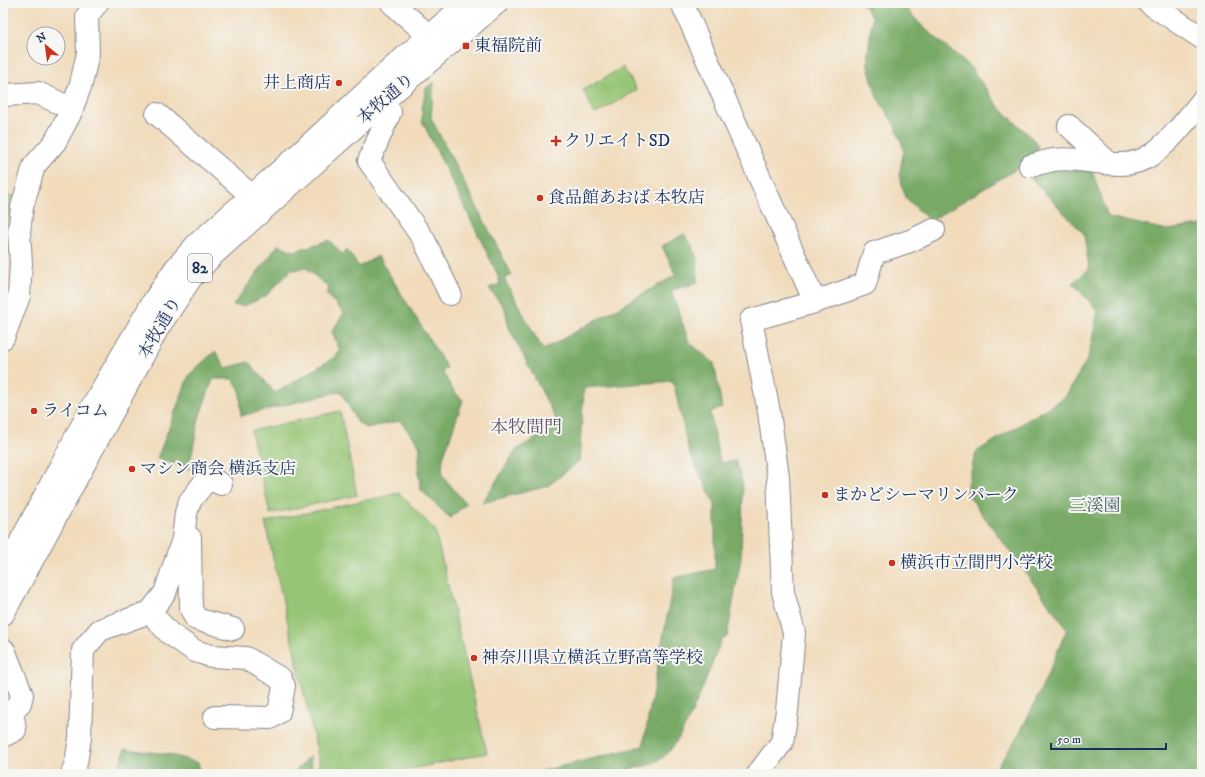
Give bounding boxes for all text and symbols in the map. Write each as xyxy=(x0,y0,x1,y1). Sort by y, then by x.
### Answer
north arrow xyxy=(26,26,66,66)
text: N xyxy=(34,30,49,46)
place label: 東福院前 xyxy=(474,35,542,57)
marker: 東福院前 xyxy=(461,41,471,51)
street label: 本牧通り xyxy=(353,68,419,130)
place label: 井上商店 xyxy=(263,72,331,94)
marker: 井上商店 xyxy=(334,78,344,88)
place label: クリエイトSD xyxy=(564,130,670,152)
marker: クリエイトSD xyxy=(551,136,561,146)
place label: 食品館あおば 本牧店 xyxy=(548,187,705,209)
marker: 食品館あおば 本牧店 xyxy=(535,193,545,203)
road number: 82 xyxy=(188,254,212,282)
street label: 本牧通り xyxy=(133,293,187,363)
place label: ライコム xyxy=(42,400,109,422)
marker: ライコム xyxy=(29,406,39,416)
district label: 本牧間門 xyxy=(490,417,562,439)
place label: マシン商会 横浜支店 xyxy=(140,458,296,480)
marker: マシン商会 横浜支店 xyxy=(127,464,137,474)
place label: まかどシーマリンパーク xyxy=(833,484,1019,506)
marker: まかどシーマリンパーク xyxy=(820,490,830,500)
park label: 三溪園 xyxy=(1070,495,1121,517)
place label: 横浜市立間門小学校 xyxy=(900,552,1053,574)
marker: 横浜市立間門小学校 xyxy=(887,558,897,568)
place label: 神奈川県立横浜立野高等学校 xyxy=(482,647,703,669)
marker: 神奈川県立横浜立野高等学校 xyxy=(469,653,479,663)
scale bar xyxy=(1051,725,1166,751)
text: 50 m xyxy=(1057,732,1081,747)

